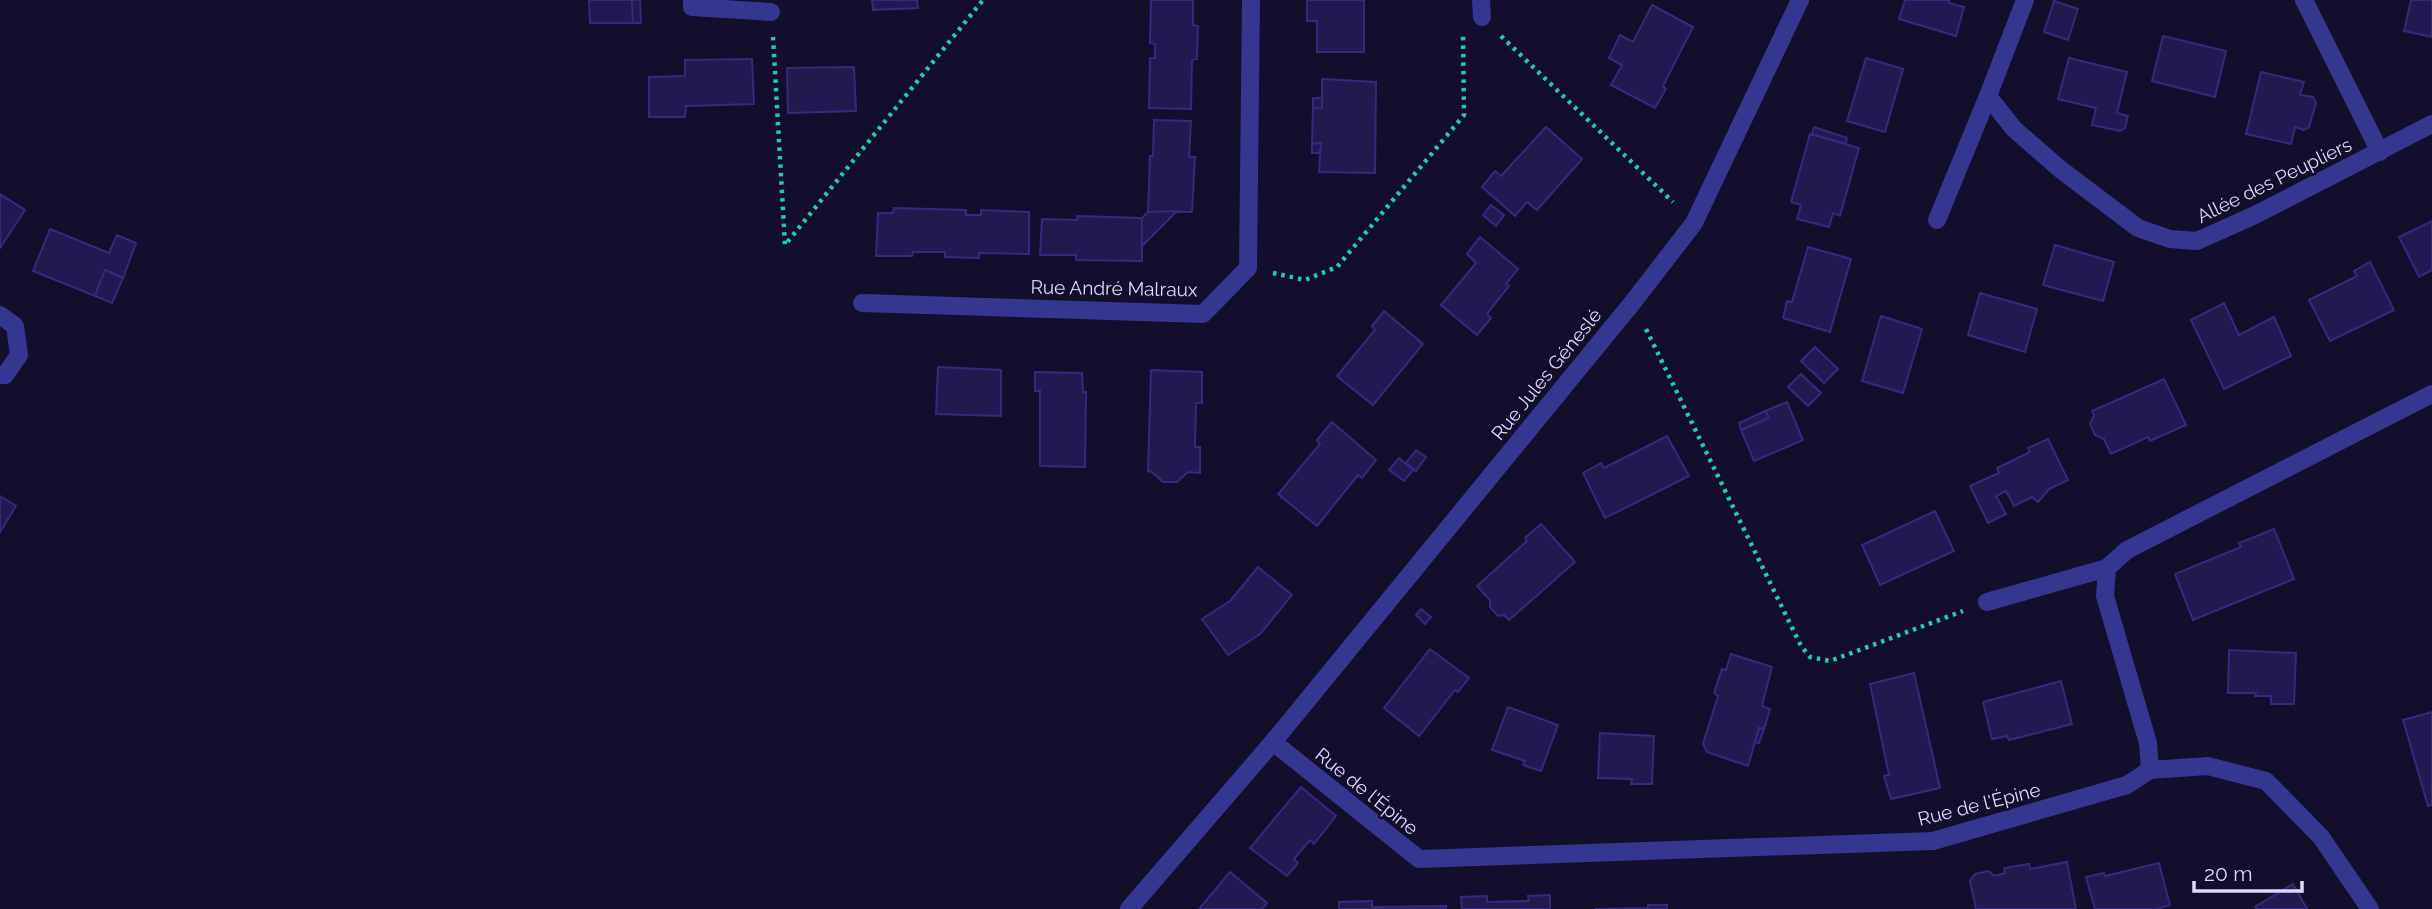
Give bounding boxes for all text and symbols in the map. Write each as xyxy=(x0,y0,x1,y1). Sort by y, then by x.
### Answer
street label: Allée des Peupliers xyxy=(2193,133,2355,227)
street label: Rue André Malraux xyxy=(1030,276,1198,300)
street label: Rue Jules Géneslé xyxy=(1486,304,1606,444)
street label: Rue de l'Épine xyxy=(1311,743,1423,839)
street label: Rue de l'Épine xyxy=(1915,778,2043,830)
scale bar xyxy=(2194,850,2302,894)
text: 20 m xyxy=(2204,861,2252,886)

